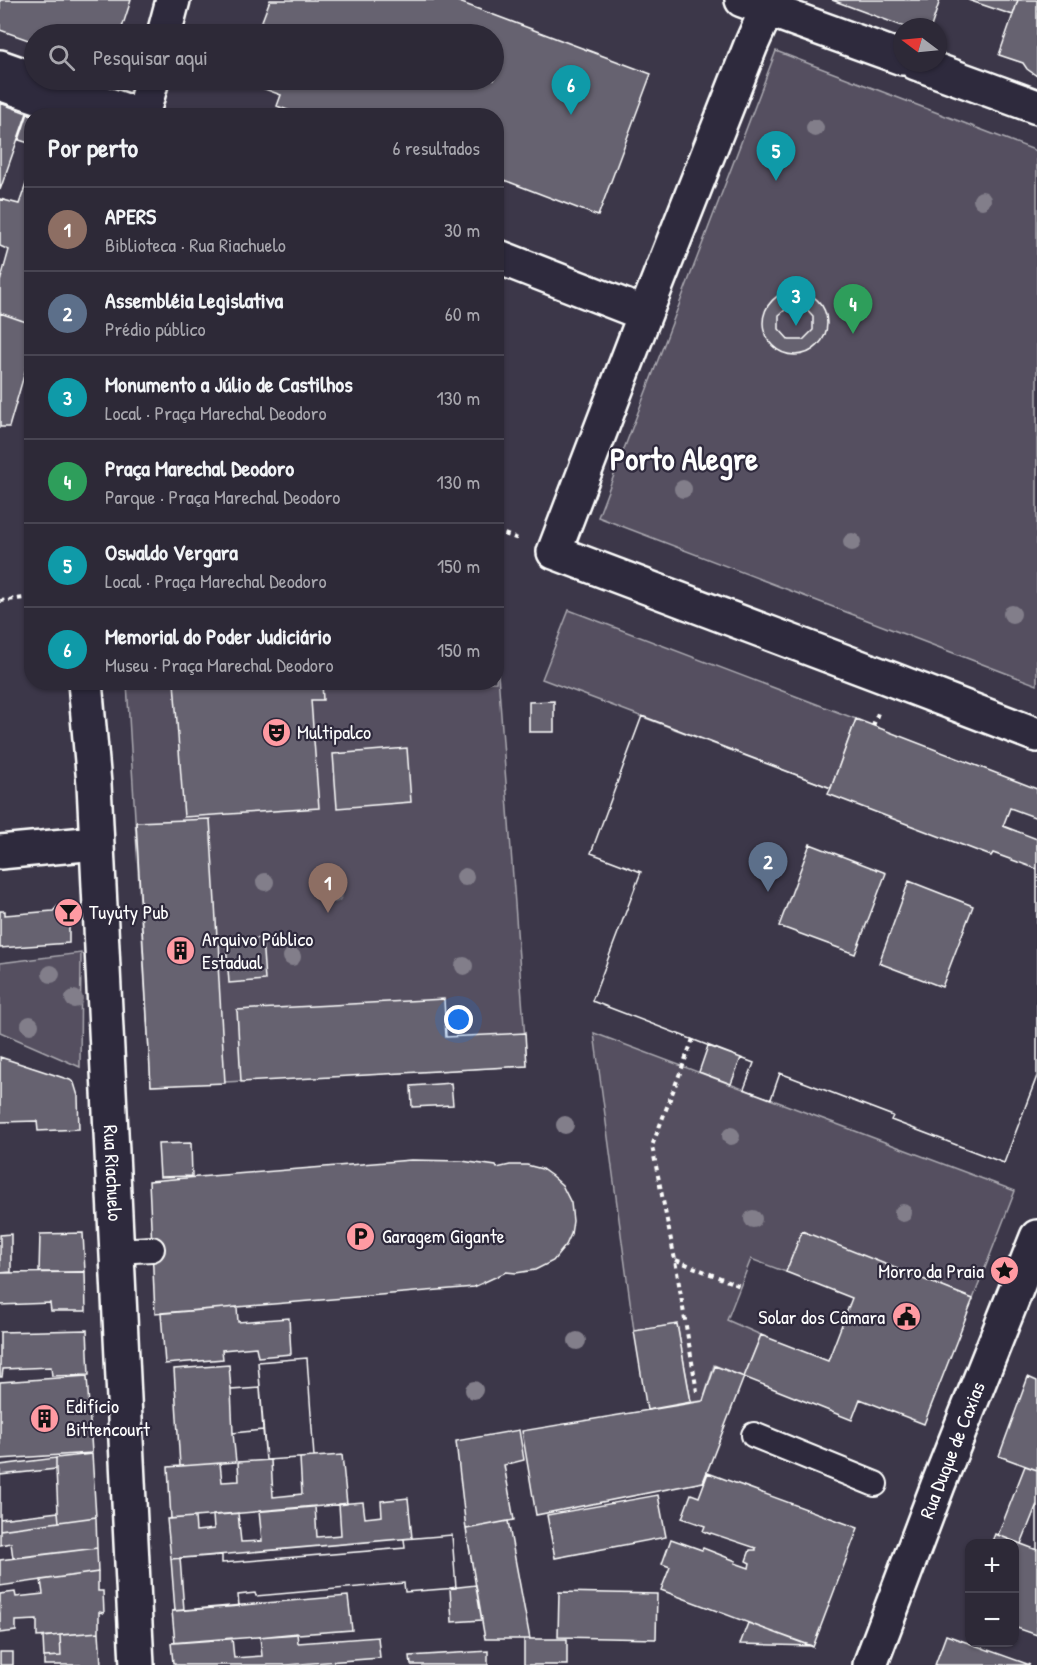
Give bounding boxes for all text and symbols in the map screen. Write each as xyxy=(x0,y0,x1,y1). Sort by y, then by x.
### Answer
north arrow xyxy=(893,18,947,72)
search box xyxy=(24,24,504,90)
icon: search xyxy=(45,41,78,74)
text: Pesquisar aqui xyxy=(93,42,208,72)
pin: 6 xyxy=(552,66,590,115)
text: Por perto xyxy=(48,130,138,165)
pin: 5 xyxy=(756,132,796,181)
text: 6 resultados xyxy=(392,134,480,161)
text: APERS xyxy=(105,201,156,231)
text: 1 xyxy=(64,216,71,243)
text: 30 m xyxy=(444,216,480,243)
text: Biblioteca · Rua Riachuelo xyxy=(105,231,286,258)
pin: 3 xyxy=(776,276,816,326)
pin: 4 xyxy=(834,284,872,334)
text: Assembléia Legislativa xyxy=(105,285,283,315)
text: 2 xyxy=(63,300,72,327)
text: 60 m xyxy=(445,300,480,327)
text: Prédio público xyxy=(105,315,206,342)
text: Monumento a Júlio de Castilhos xyxy=(105,369,353,399)
text: 3 xyxy=(63,384,72,411)
text: 130 m xyxy=(437,384,480,411)
text: Local · Praça Marechal Deodoro xyxy=(105,399,326,426)
district label: Porto Alegre xyxy=(610,437,758,481)
text: Praça Marechal Deodoro xyxy=(105,453,294,483)
text: 4 xyxy=(64,468,71,495)
text: 130 m xyxy=(437,468,480,495)
text: Parque · Praça Marechal Deodoro xyxy=(105,483,340,510)
text: Oswaldo Vergara xyxy=(105,537,238,567)
text: 5 xyxy=(63,552,72,579)
text: 150 m xyxy=(437,552,480,579)
text: Local · Praça Marechal Deodoro xyxy=(105,567,326,594)
text: Memorial do Poder Judiciário xyxy=(105,621,331,651)
text: 6 xyxy=(64,636,71,663)
text: 150 m xyxy=(437,636,480,663)
text: Museu · Praça Marechal Deodoro xyxy=(105,651,334,678)
theatre icon: Multipalco xyxy=(260,716,292,748)
place label: Multipalco xyxy=(297,718,371,745)
pin: 2 xyxy=(748,842,788,892)
pin: 1 xyxy=(308,864,348,913)
bar icon: Tuyuty Pub xyxy=(52,896,84,928)
place label: Tuyuty Pub xyxy=(89,898,169,925)
place label: Arquivo Público Estadual xyxy=(202,925,313,975)
building icon: Arquivo Público Estadual xyxy=(165,934,197,966)
your location xyxy=(444,1005,473,1034)
street label: Rua Riachuelo xyxy=(98,1124,129,1222)
parking icon: Garagem Gigante xyxy=(345,1220,377,1252)
place label: Garagem Gigante xyxy=(382,1222,505,1249)
place icon: Morro da Praia xyxy=(989,1255,1021,1287)
place label: Morro da Praia xyxy=(878,1257,984,1284)
public building icon: Solar dos Câmara xyxy=(890,1301,922,1333)
place label: Solar dos Câmara xyxy=(758,1303,885,1330)
street label: Rua Duque de Caxias xyxy=(913,1377,991,1522)
place label: Edifício Bittencourt xyxy=(66,1392,151,1442)
building icon: Edifício Bittencourt xyxy=(29,1402,61,1434)
map controls xyxy=(965,1539,1019,1647)
button: + xyxy=(965,1539,1019,1593)
button: − xyxy=(965,1593,1019,1647)

